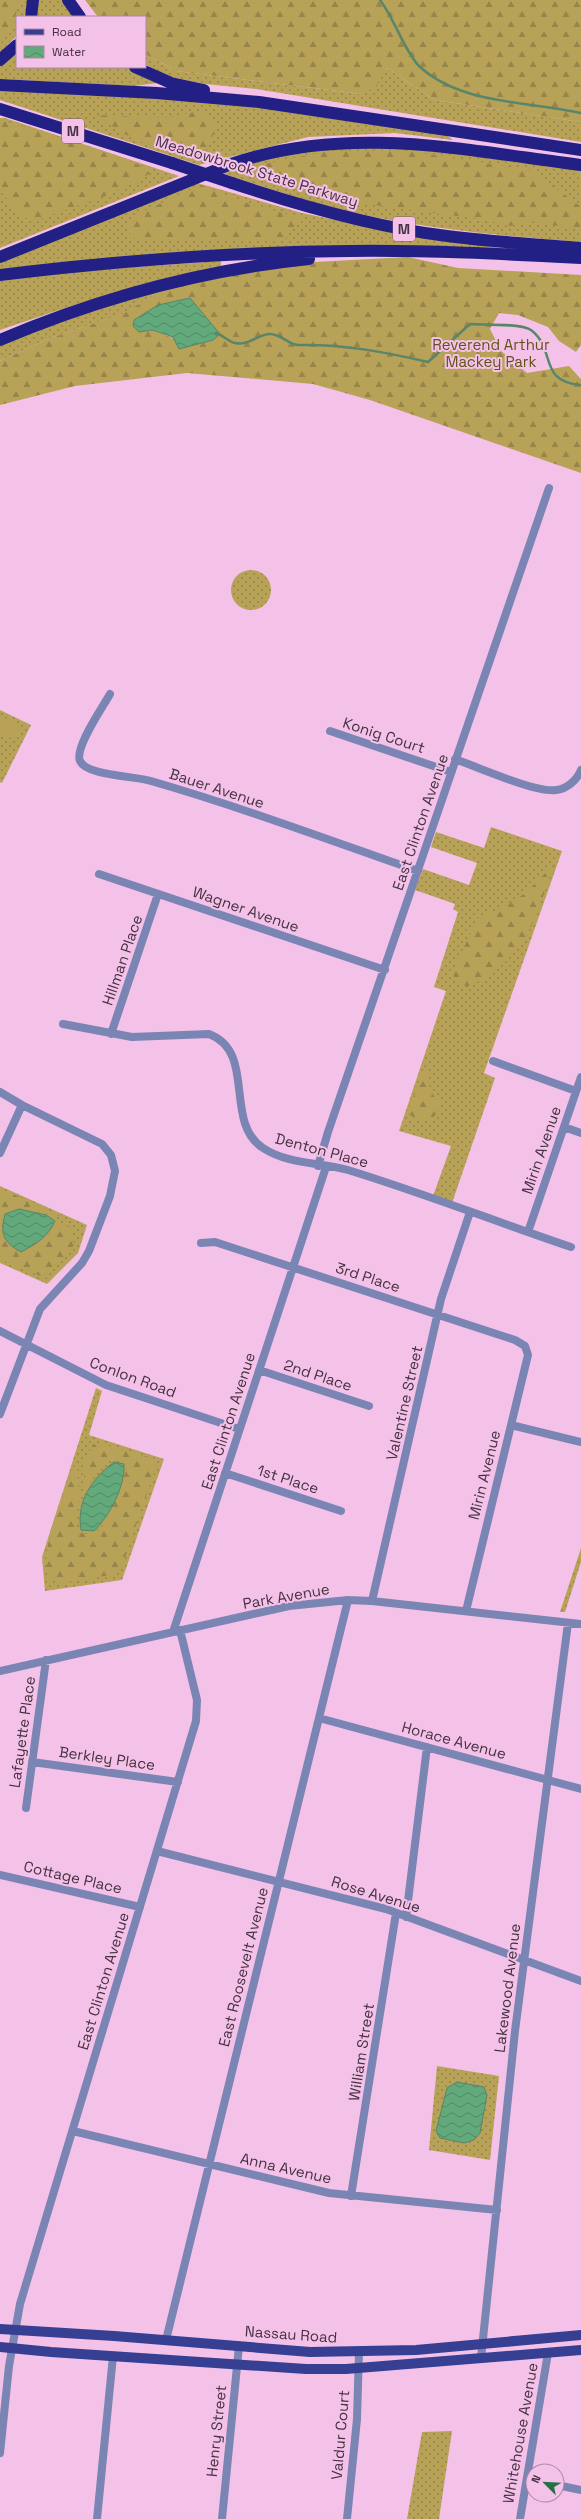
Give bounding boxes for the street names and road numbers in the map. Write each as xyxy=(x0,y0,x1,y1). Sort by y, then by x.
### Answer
road number: M xyxy=(62,119,84,143)
street label: Meadowbrook State Parkway xyxy=(153,131,361,211)
road number: M xyxy=(393,217,415,241)
street label: Konig Court xyxy=(341,713,427,757)
street label: East Clinton Avenue xyxy=(388,751,452,893)
street label: Bauer Avenue xyxy=(167,764,267,812)
street label: Wagner Avenue xyxy=(190,882,302,936)
street label: Hillman Place xyxy=(98,912,146,1008)
street label: Mirin Avenue xyxy=(517,1103,565,1196)
street label: Denton Place xyxy=(273,1128,371,1172)
street label: 3rd Place xyxy=(333,1258,403,1296)
street label: Valentine Street xyxy=(382,1344,426,1462)
street label: East Clinton Avenue xyxy=(197,1350,259,1492)
street label: Conlon Road xyxy=(87,1353,179,1401)
street label: 2nd Place xyxy=(281,1355,355,1395)
street label: Mirin Avenue xyxy=(464,1428,504,1522)
street label: 1st Place xyxy=(255,1460,321,1498)
street label: Park Avenue xyxy=(241,1579,331,1613)
street label: Lafayette Place xyxy=(5,1675,39,1789)
street label: Horace Avenue xyxy=(400,1717,508,1763)
street label: Berkley Place xyxy=(58,1742,157,1774)
street label: Cottage Place xyxy=(22,1856,124,1898)
street label: Rose Avenue xyxy=(329,1871,423,1917)
street label: East Roosevelt Avenue xyxy=(214,1885,272,2049)
street label: East Clinton Avenue xyxy=(73,1910,133,2052)
street label: Lakewood Avenue xyxy=(490,1922,524,2054)
street label: William Street xyxy=(344,2002,378,2102)
street label: Anna Avenue xyxy=(239,2148,334,2188)
street label: Nassau Road xyxy=(244,2321,338,2347)
street label: Whitehouse Avenue xyxy=(498,2361,542,2505)
street label: Henry Street xyxy=(202,2384,230,2478)
street label: Valdur Court xyxy=(327,2389,353,2481)

